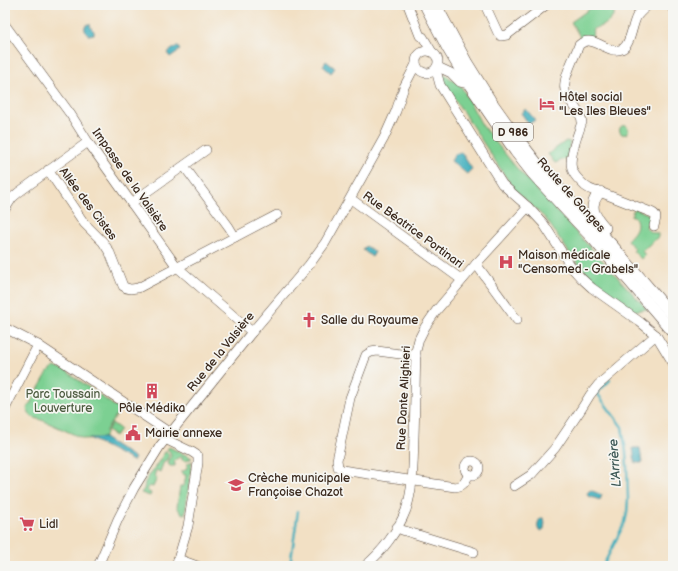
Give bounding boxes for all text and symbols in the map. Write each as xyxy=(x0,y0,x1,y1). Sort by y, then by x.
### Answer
place label: Hôtel social "Les Iles Bleues" xyxy=(559,90,651,119)
hotel icon: Hôtel social "Les Iles Bleues" xyxy=(538,95,556,113)
road number: D 986 xyxy=(493,123,533,141)
street label: Impasse de la Valsière xyxy=(89,126,171,234)
street label: Route de Ganges xyxy=(534,155,609,236)
street label: Allée des Cistes xyxy=(56,165,120,243)
street label: Rue Béatrice Portinari xyxy=(360,188,466,272)
place label: Maison médicale "Censomed - Grabels" xyxy=(518,248,638,277)
hospital icon: Maison médicale "Censomed - Grabels" xyxy=(497,253,515,271)
street label: Rue de la Valsière xyxy=(184,309,258,395)
church icon: Salle du Royaume xyxy=(300,311,318,329)
place label: Salle du Royaume xyxy=(321,313,418,328)
street label: Rue Dante Alighieri xyxy=(394,345,414,451)
building icon: Pôle Médika xyxy=(143,382,161,400)
park label: Parc Toussain Louverture xyxy=(26,387,101,416)
place label: Pôle Médika xyxy=(119,401,185,416)
public building icon: Mairie annexe xyxy=(124,424,142,442)
place label: Mairie annexe xyxy=(145,426,222,441)
water label: L'Arrière xyxy=(605,438,625,488)
place label: Crèche municipale Françoise Chazot xyxy=(248,471,350,500)
school or university icon: Crèche municipale Françoise Chazot xyxy=(227,476,245,494)
supermarket icon: Lidl xyxy=(18,515,36,533)
place label: Lidl xyxy=(39,517,58,532)

